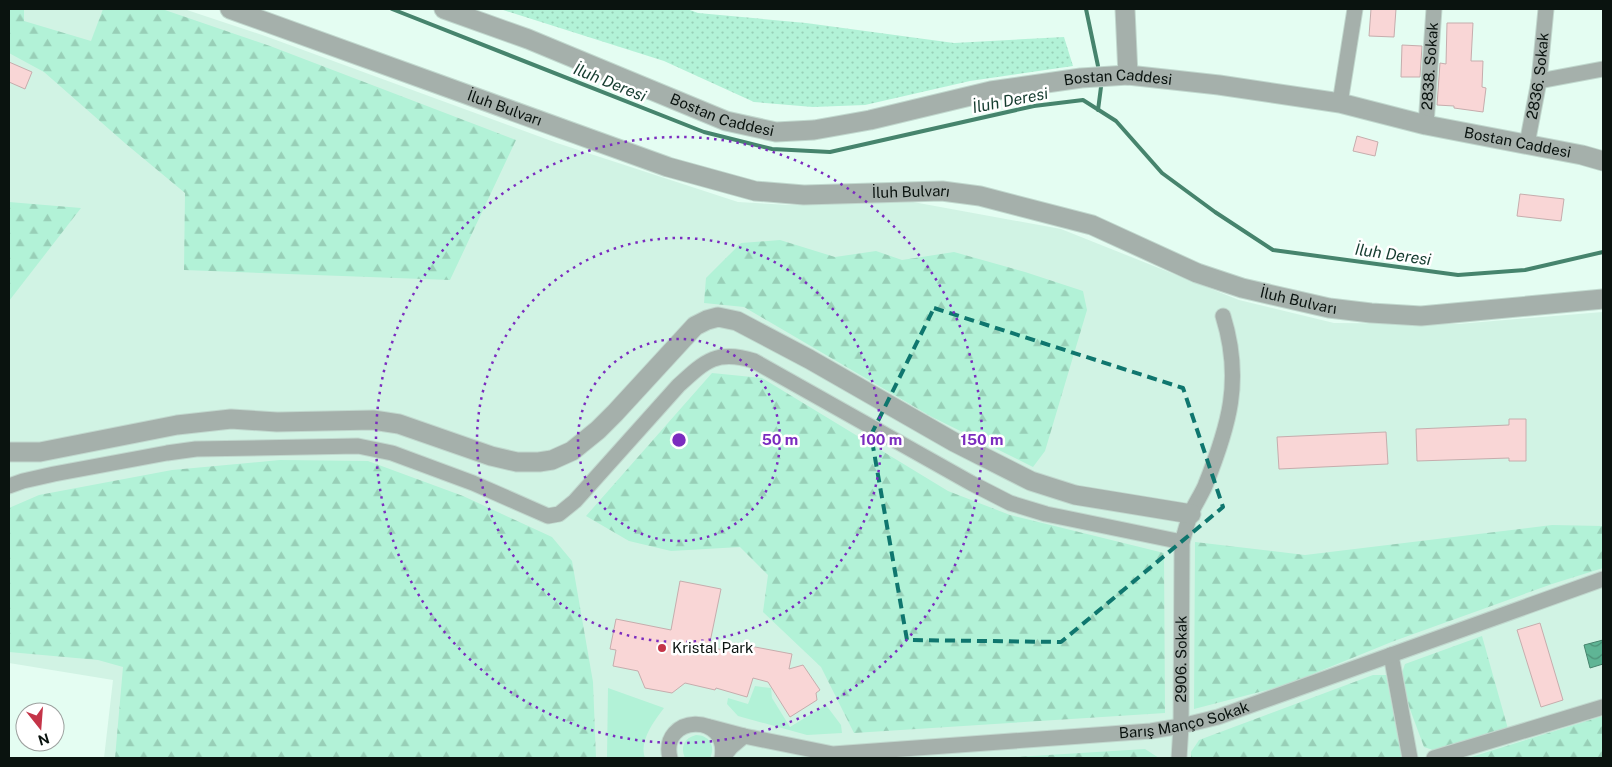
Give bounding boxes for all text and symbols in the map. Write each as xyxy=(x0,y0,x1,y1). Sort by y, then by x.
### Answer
street label: 2838. Sokak xyxy=(1418,22,1441,111)
street label: 2836. Sokak xyxy=(1523,32,1552,121)
water label: İluh Deresi xyxy=(571,58,649,106)
street label: Bostan Caddesi xyxy=(1063,66,1173,88)
water label: İluh Deresi xyxy=(970,83,1050,117)
street label: İluh Bulvarı xyxy=(465,85,544,129)
street label: Bostan Caddesi xyxy=(668,90,776,139)
street label: Bostan Caddesi xyxy=(1463,124,1573,161)
street label: İluh Bulvarı xyxy=(872,182,951,201)
water label: İluh Deresi xyxy=(1354,239,1432,269)
street label: İluh Bulvarı xyxy=(1259,283,1338,317)
centre of rings xyxy=(670,431,688,449)
text: 50 m xyxy=(762,431,798,448)
text: 100 m xyxy=(860,431,902,448)
text: 150 m xyxy=(960,431,1004,448)
street label: 2906. Sokak xyxy=(1172,615,1190,703)
place label: Kristal Park xyxy=(672,639,754,656)
marker: Kristal Park xyxy=(656,642,668,654)
street label: Barış Manço Sokak xyxy=(1118,698,1251,741)
north arrow xyxy=(15,702,65,752)
text: N xyxy=(36,730,51,749)

